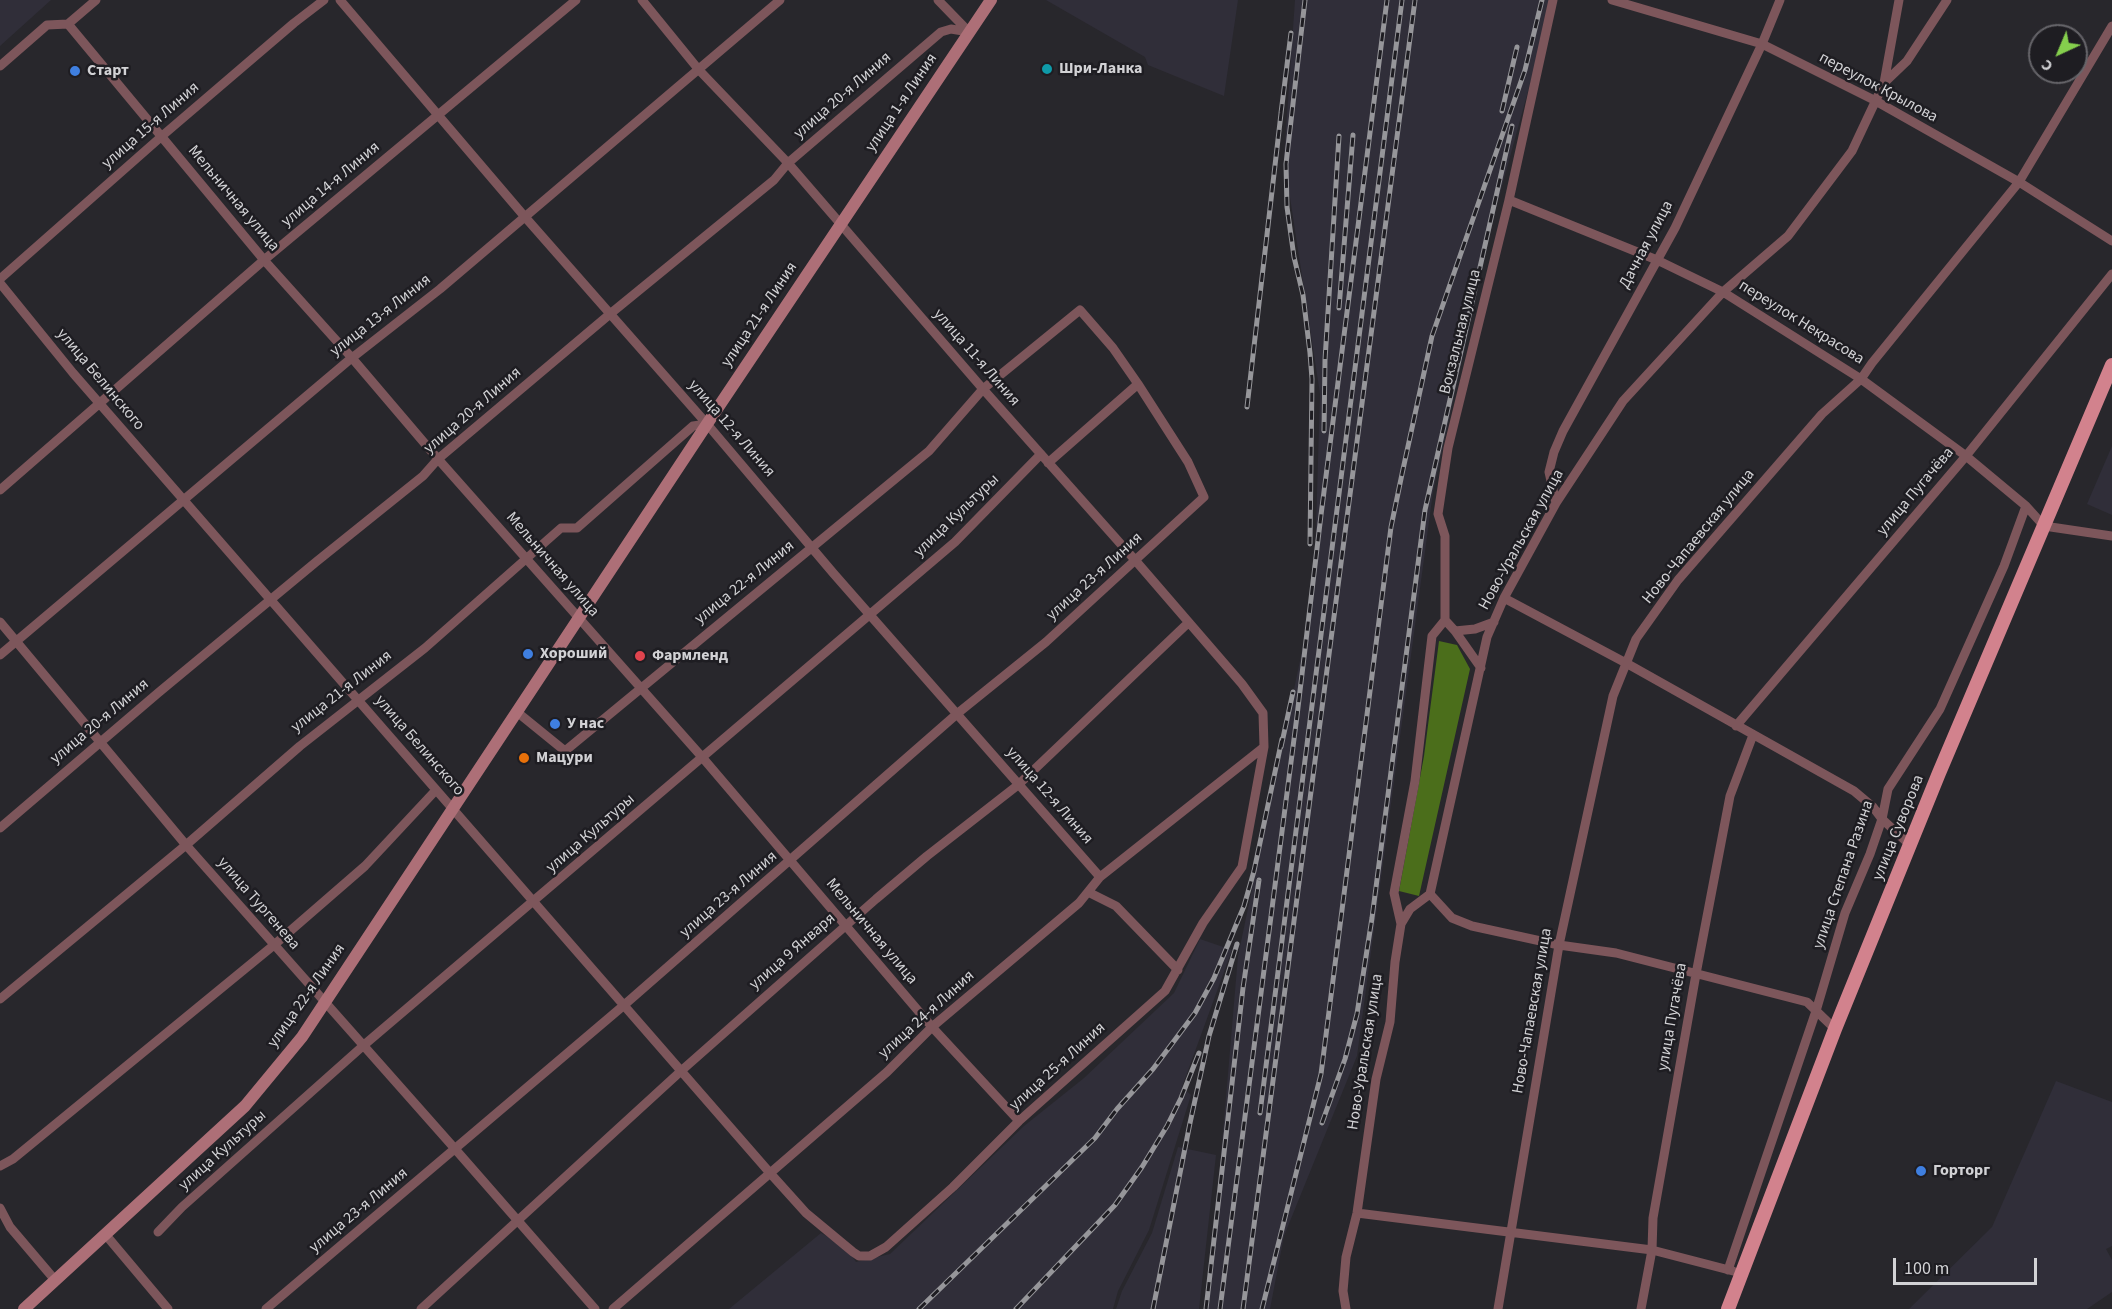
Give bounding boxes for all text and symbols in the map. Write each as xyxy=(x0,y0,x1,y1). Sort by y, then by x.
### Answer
north arrow xyxy=(2028,24,2088,84)
street label: улица 20-я Линия xyxy=(790,49,896,143)
street label: переулок Крылова xyxy=(1815,49,1941,127)
street label: улица 1-я Линия xyxy=(862,50,942,156)
text: С xyxy=(2036,54,2058,77)
place label: Шри-Ланка xyxy=(1059,59,1142,79)
place label: Cтарт xyxy=(87,61,129,81)
marker: Шри-Ланка xyxy=(1040,62,1054,76)
marker: Cтарт xyxy=(68,64,82,78)
street label: улица 15-я Линия xyxy=(98,79,204,173)
street label: улица 14-я Линия xyxy=(278,138,384,232)
street label: Мельничная улица xyxy=(183,142,283,256)
street label: Дачная улица xyxy=(1616,198,1678,292)
street label: улица 21-я Линия xyxy=(718,259,802,371)
street label: Вокзальная улица xyxy=(1436,268,1486,396)
street label: улица 13-я Линия xyxy=(327,271,435,361)
street label: переулок Некрасова xyxy=(1735,277,1867,369)
street label: улица 11-я Линия xyxy=(929,305,1023,411)
street label: улица Белинского xyxy=(52,325,148,435)
street label: улица 20-я Линия xyxy=(420,364,526,458)
street label: улица 12-я Линия xyxy=(684,376,778,482)
street label: улица Пугачёва xyxy=(1874,444,1958,540)
street label: Ново-Уральская улица xyxy=(1475,466,1569,614)
street label: Ново-Чапаевская улица xyxy=(1639,466,1759,608)
street label: улица Культуры xyxy=(910,470,1004,562)
street label: Мельничная улица xyxy=(501,509,603,621)
street label: улица 23-я Линия xyxy=(1043,529,1147,625)
street label: улица 22-я Линия xyxy=(691,537,799,629)
place label: Хороший xyxy=(540,644,607,664)
place label: Фармленд xyxy=(652,646,728,666)
street label: улица 21-я Линия xyxy=(288,647,396,737)
marker: Хороший xyxy=(521,647,535,661)
marker: Фармленд xyxy=(633,649,647,663)
street label: улица 20-я Линия xyxy=(47,675,153,769)
street label: улица Белинского xyxy=(370,692,468,800)
place label: У нас xyxy=(567,714,604,734)
marker: У нас xyxy=(548,717,562,731)
street label: улица 12-я Линия xyxy=(1002,743,1096,849)
place label: Мацури xyxy=(536,748,593,768)
marker: Мацури xyxy=(517,751,531,765)
street label: улица Суворова xyxy=(1869,772,1929,884)
street label: улица Культуры xyxy=(543,790,639,878)
street label: улица Степана Разина xyxy=(1810,798,1878,952)
street label: улица 23-я Линия xyxy=(676,848,782,942)
street label: улица Тургенева xyxy=(213,854,303,954)
street label: Мельничная улица xyxy=(821,875,921,989)
street label: улица 9 Января xyxy=(746,909,840,995)
street label: Ново-Чапаевская улица xyxy=(1509,927,1557,1095)
street label: улица 22-я Линия xyxy=(264,940,350,1052)
street label: улица Пугачёва xyxy=(1654,961,1692,1073)
street label: улица 24-я Линия xyxy=(875,967,979,1063)
street label: Ново-Уральская улица xyxy=(1344,973,1388,1131)
street label: улица 25-я Линия xyxy=(1006,1019,1110,1115)
street label: улица Культуры xyxy=(175,1107,271,1195)
place label: Горторг xyxy=(1933,1161,1990,1181)
street label: улица 23-я Линия xyxy=(306,1164,412,1258)
marker: Горторг xyxy=(1914,1164,1928,1178)
scale bar xyxy=(1896,1246,2040,1284)
text: 100 m xyxy=(1904,1256,1949,1281)

